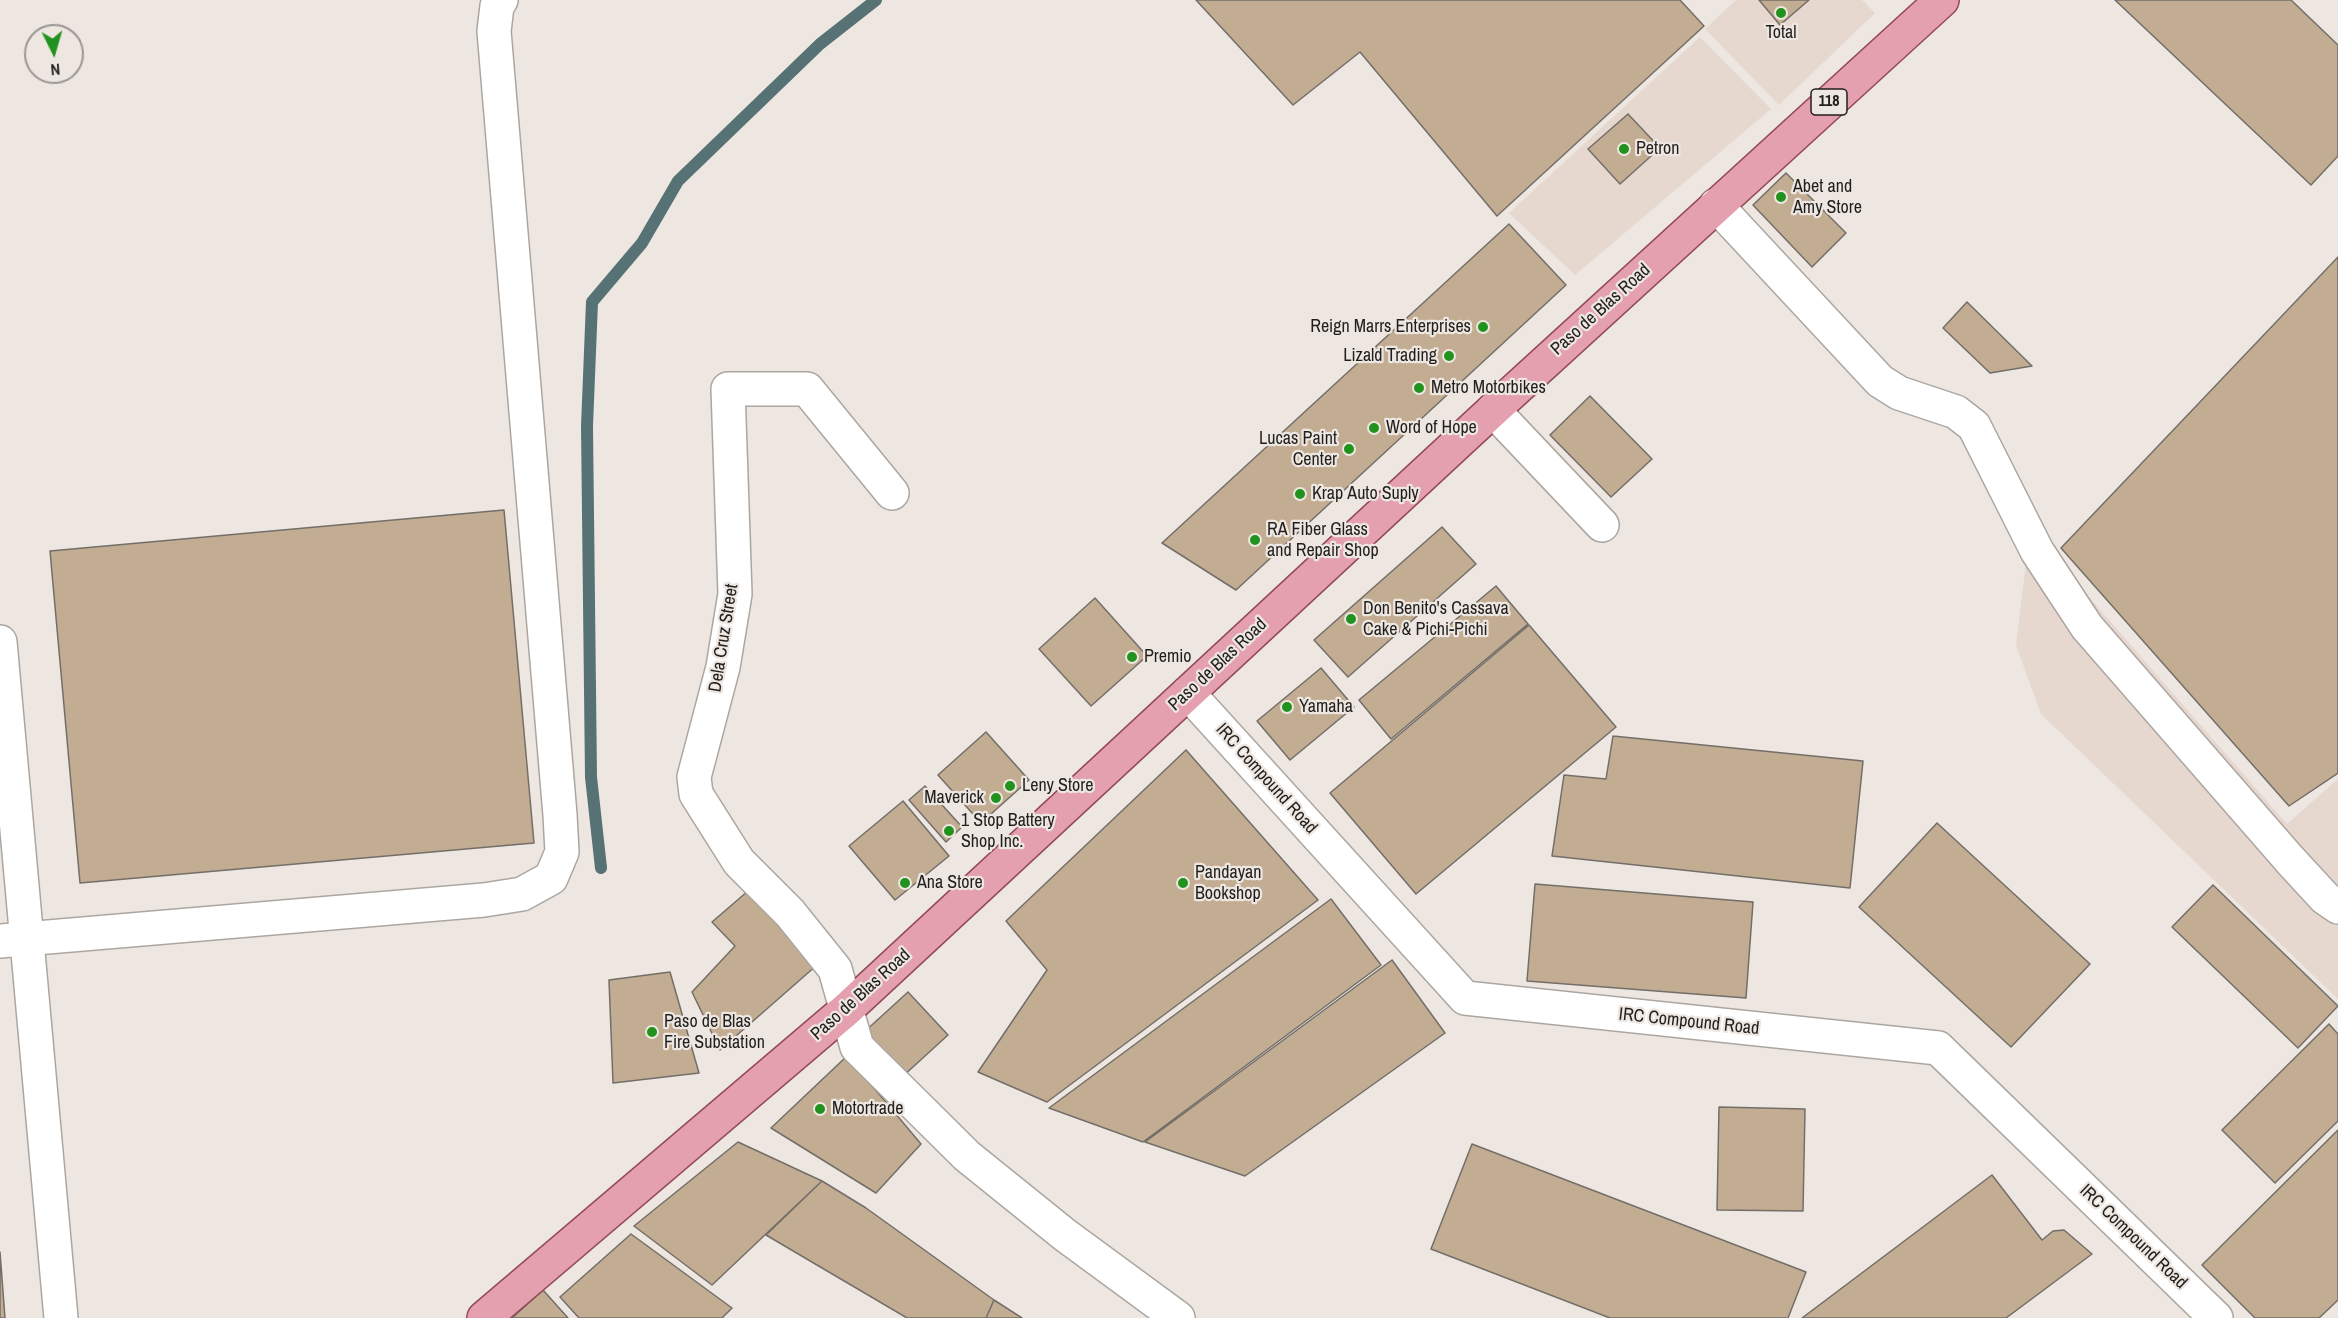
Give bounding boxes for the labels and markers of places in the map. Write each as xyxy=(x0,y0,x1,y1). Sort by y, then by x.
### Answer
marker: Total xyxy=(1774,6,1788,20)
place label: Total xyxy=(1765,22,1797,44)
place label: Petron xyxy=(1636,138,1679,160)
marker: Petron xyxy=(1617,142,1631,156)
place label: Abet and Amy Store xyxy=(1793,176,1862,219)
marker: Abet and Amy Store xyxy=(1774,190,1788,204)
place label: Reign Marrs Enterprises xyxy=(1310,316,1471,338)
marker: Reign Marrs Enterprises xyxy=(1476,320,1490,334)
place label: Lizald Trading xyxy=(1343,345,1437,367)
marker: Lizald Trading xyxy=(1442,349,1456,363)
place label: Metro Motorbikes xyxy=(1431,377,1546,399)
marker: Metro Motorbikes xyxy=(1412,381,1426,395)
place label: Word of Hope xyxy=(1386,417,1477,439)
marker: Word of Hope xyxy=(1367,421,1381,435)
place label: Lucas Paint Center xyxy=(1259,428,1337,470)
marker: Lucas Paint Center xyxy=(1342,442,1356,456)
place label: Krap Auto Suply xyxy=(1312,483,1419,505)
marker: Krap Auto Suply xyxy=(1293,487,1307,501)
place label: RA Fiber Glass and Repair Shop xyxy=(1267,519,1379,562)
marker: RA Fiber Glass and Repair Shop xyxy=(1248,533,1262,547)
place label: Don Benito's Cassava Cake & Pichi-Pichi xyxy=(1363,598,1509,640)
marker: Don Benito's Cassava Cake & Pichi-Pichi xyxy=(1344,612,1358,626)
place label: Premio xyxy=(1144,646,1192,668)
marker: Premio xyxy=(1125,650,1139,664)
place label: Yamaha xyxy=(1299,696,1353,718)
marker: Yamaha xyxy=(1280,700,1294,714)
place label: Leny Store xyxy=(1022,775,1093,797)
marker: Leny Store xyxy=(1003,779,1017,793)
place label: Maverick xyxy=(924,787,984,809)
marker: Maverick xyxy=(989,791,1003,805)
place label: 1 Stop Battery Shop Inc. xyxy=(961,810,1055,852)
marker: 1 Stop Battery Shop Inc. xyxy=(942,824,956,838)
place label: Pandayan Bookshop xyxy=(1195,862,1261,904)
place label: Ana Store xyxy=(917,872,983,894)
marker: Ana Store xyxy=(898,876,912,890)
marker: Pandayan Bookshop xyxy=(1176,876,1190,890)
place label: Paso de Blas Fire Substation xyxy=(664,1011,765,1054)
marker: Paso de Blas Fire Substation xyxy=(645,1025,659,1039)
place label: Motortrade xyxy=(832,1098,903,1120)
marker: Motortrade xyxy=(813,1102,827,1116)

